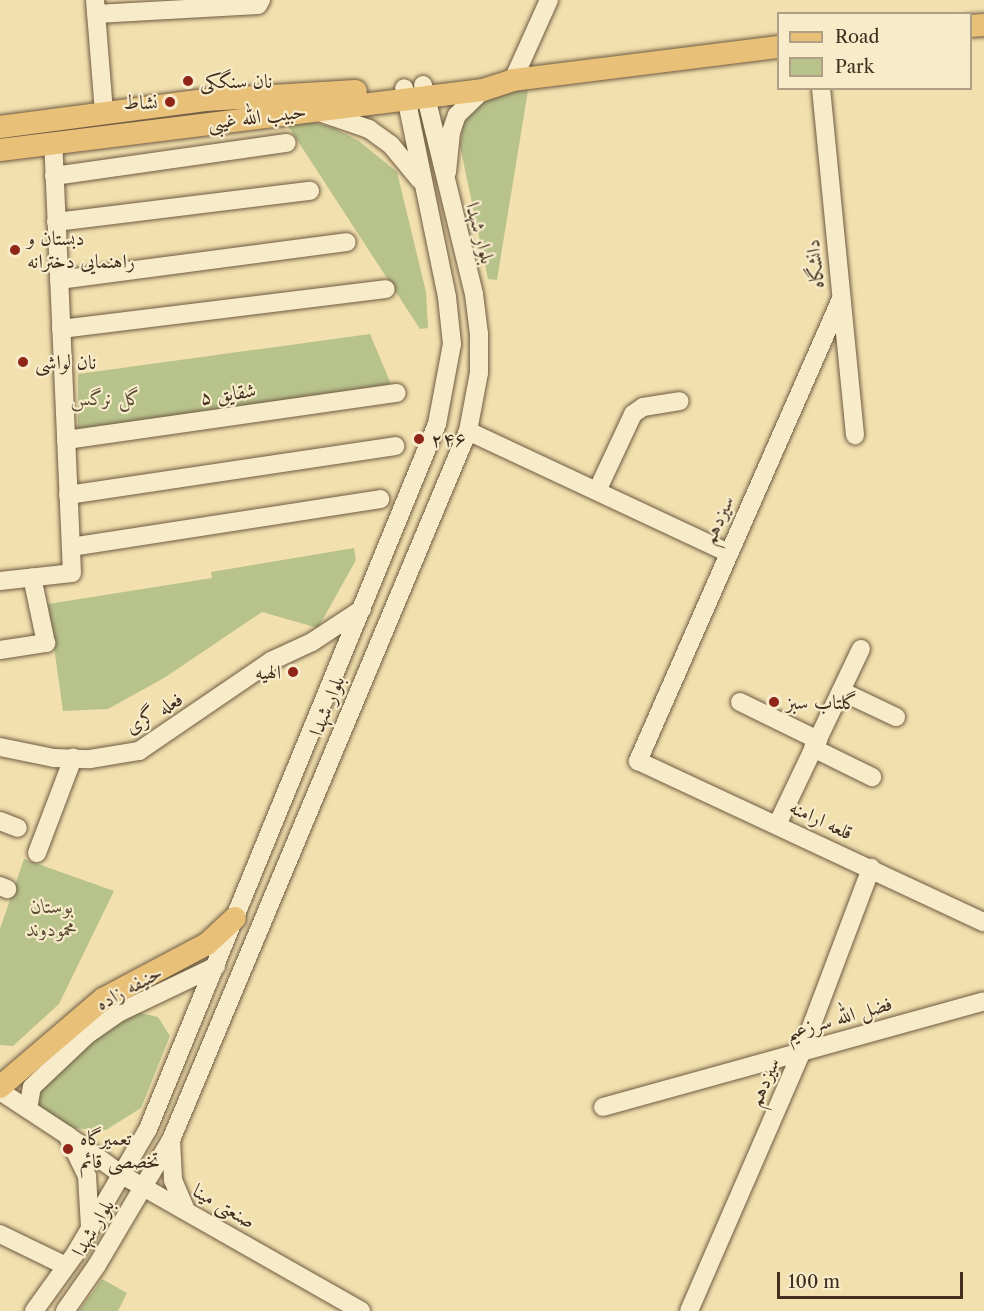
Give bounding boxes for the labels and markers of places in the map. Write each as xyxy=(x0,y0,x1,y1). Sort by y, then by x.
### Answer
place label: نان سنگکی xyxy=(200,69,272,93)
marker: نان سنگکی xyxy=(181,74,195,88)
place label: نشاط xyxy=(123,90,158,114)
marker: نشاط xyxy=(163,95,177,109)
place label: دبستان و راهنمایی دخترانه xyxy=(27,226,135,273)
marker: دبستان و راهنمایی دخترانه xyxy=(8,243,22,257)
place label: نان لواشی xyxy=(35,350,96,374)
marker: نان لواشی xyxy=(16,355,30,369)
place label: ۲۴۶ xyxy=(431,427,466,451)
marker: ۲۴۶ xyxy=(412,432,426,446)
place label: الهیه xyxy=(255,660,281,684)
marker: الهیه xyxy=(286,665,300,679)
place label: گلتاب سبز xyxy=(786,690,857,714)
marker: گلتاب سبز xyxy=(767,695,781,709)
place label: تعمیرگاه تخصصی قائم xyxy=(80,1126,160,1173)
marker: تعمیرگاه تخصصی قائم xyxy=(61,1142,75,1156)

